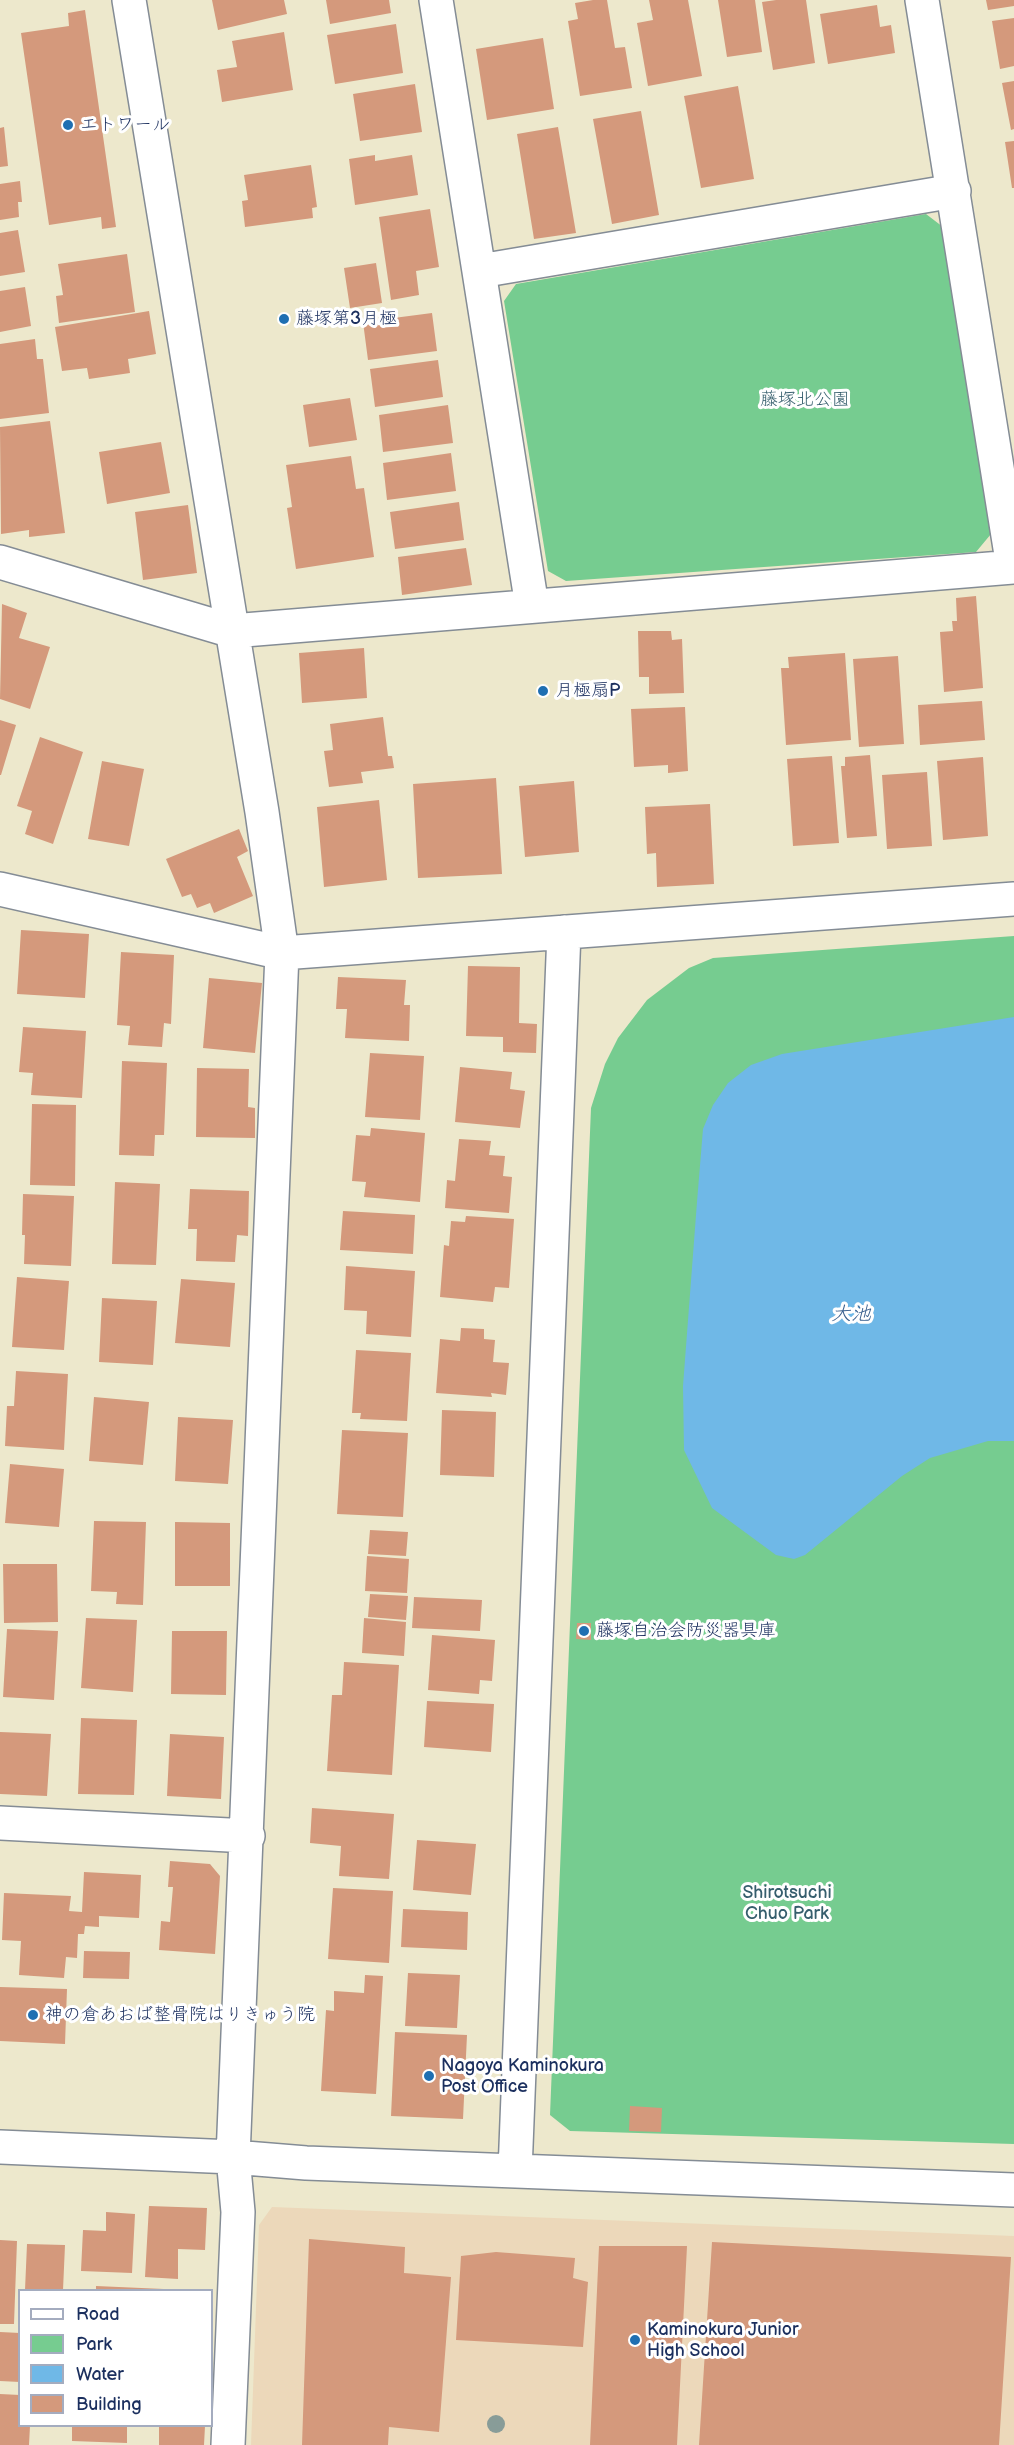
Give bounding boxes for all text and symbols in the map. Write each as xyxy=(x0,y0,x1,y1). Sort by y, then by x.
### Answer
place label: エトワール xyxy=(80,114,170,136)
marker: エトワール xyxy=(61,118,75,132)
place label: 藤塚第3月極 xyxy=(296,308,397,330)
marker: 藤塚第3月極 xyxy=(277,312,291,326)
park label: 藤塚北公園 xyxy=(760,389,850,411)
place label: 月極扇P xyxy=(555,680,620,702)
marker: 月極扇P xyxy=(536,684,550,698)
water label: 大池 xyxy=(831,1303,871,1327)
place label: 藤塚自治会防災器具庫 xyxy=(596,1620,776,1642)
marker: 藤塚自治会防災器具庫 xyxy=(577,1624,591,1638)
park label: Shirotsuchi Chuo Park xyxy=(742,1882,832,1924)
place label: 神の倉あおば整骨院はりきゅう院 xyxy=(45,2004,315,2026)
marker: 神の倉あおば整骨院はりきゅう院 xyxy=(26,2008,40,2022)
place label: Nagoya Kaminokura Post Office xyxy=(441,2055,604,2098)
marker: Nagoya Kaminokura Post Office xyxy=(422,2069,436,2083)
legend xyxy=(18,2289,213,2427)
text: Road xyxy=(76,2304,120,2325)
place label: Kaminokura Junior High School xyxy=(647,2319,798,2362)
marker: Kaminokura Junior High School xyxy=(628,2333,642,2347)
text: Park xyxy=(76,2334,112,2355)
text: Water xyxy=(76,2364,124,2385)
text: Building xyxy=(76,2394,142,2415)

